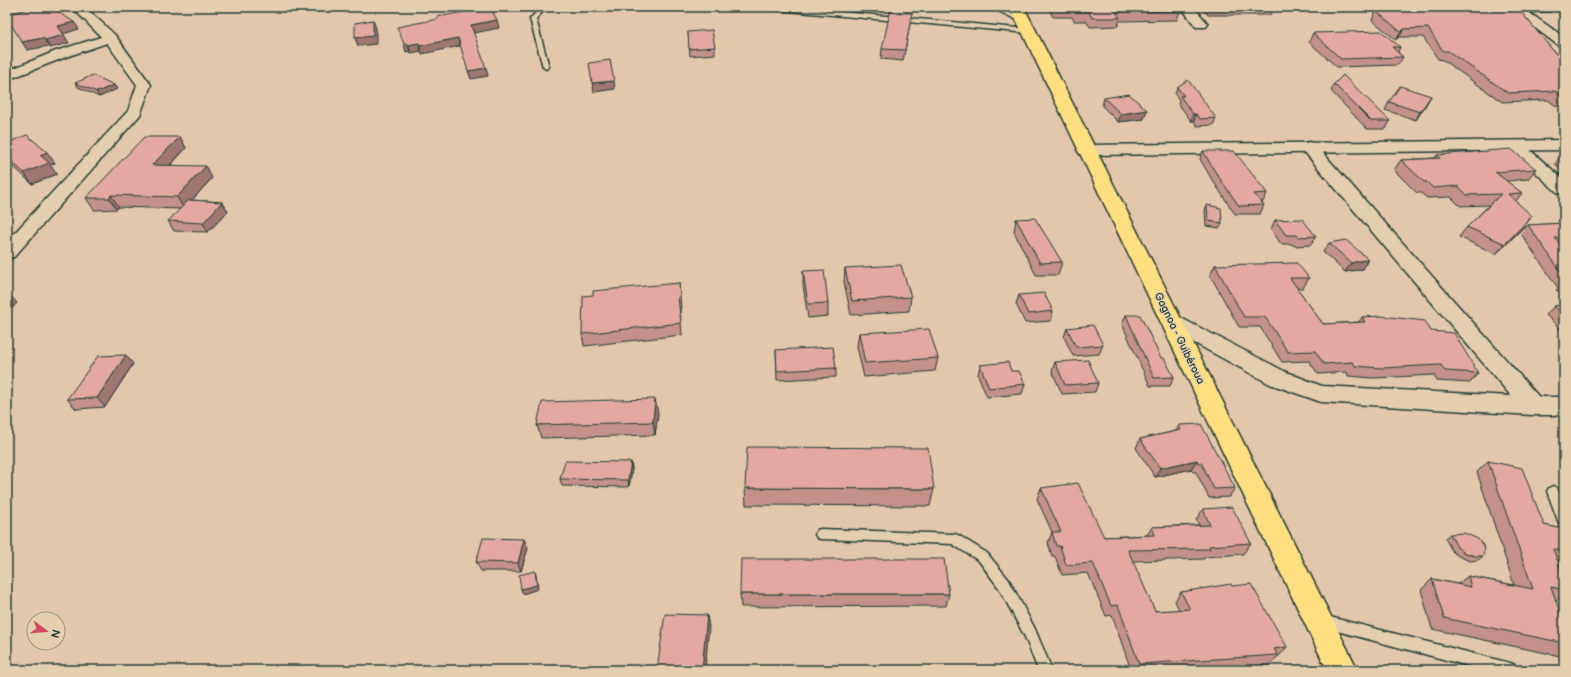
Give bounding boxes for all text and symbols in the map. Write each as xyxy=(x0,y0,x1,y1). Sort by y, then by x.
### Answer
street label: Gagnoa - Guibéroua xyxy=(1152,290,1207,386)
north arrow xyxy=(26,611,66,651)
text: N xyxy=(48,628,63,639)

